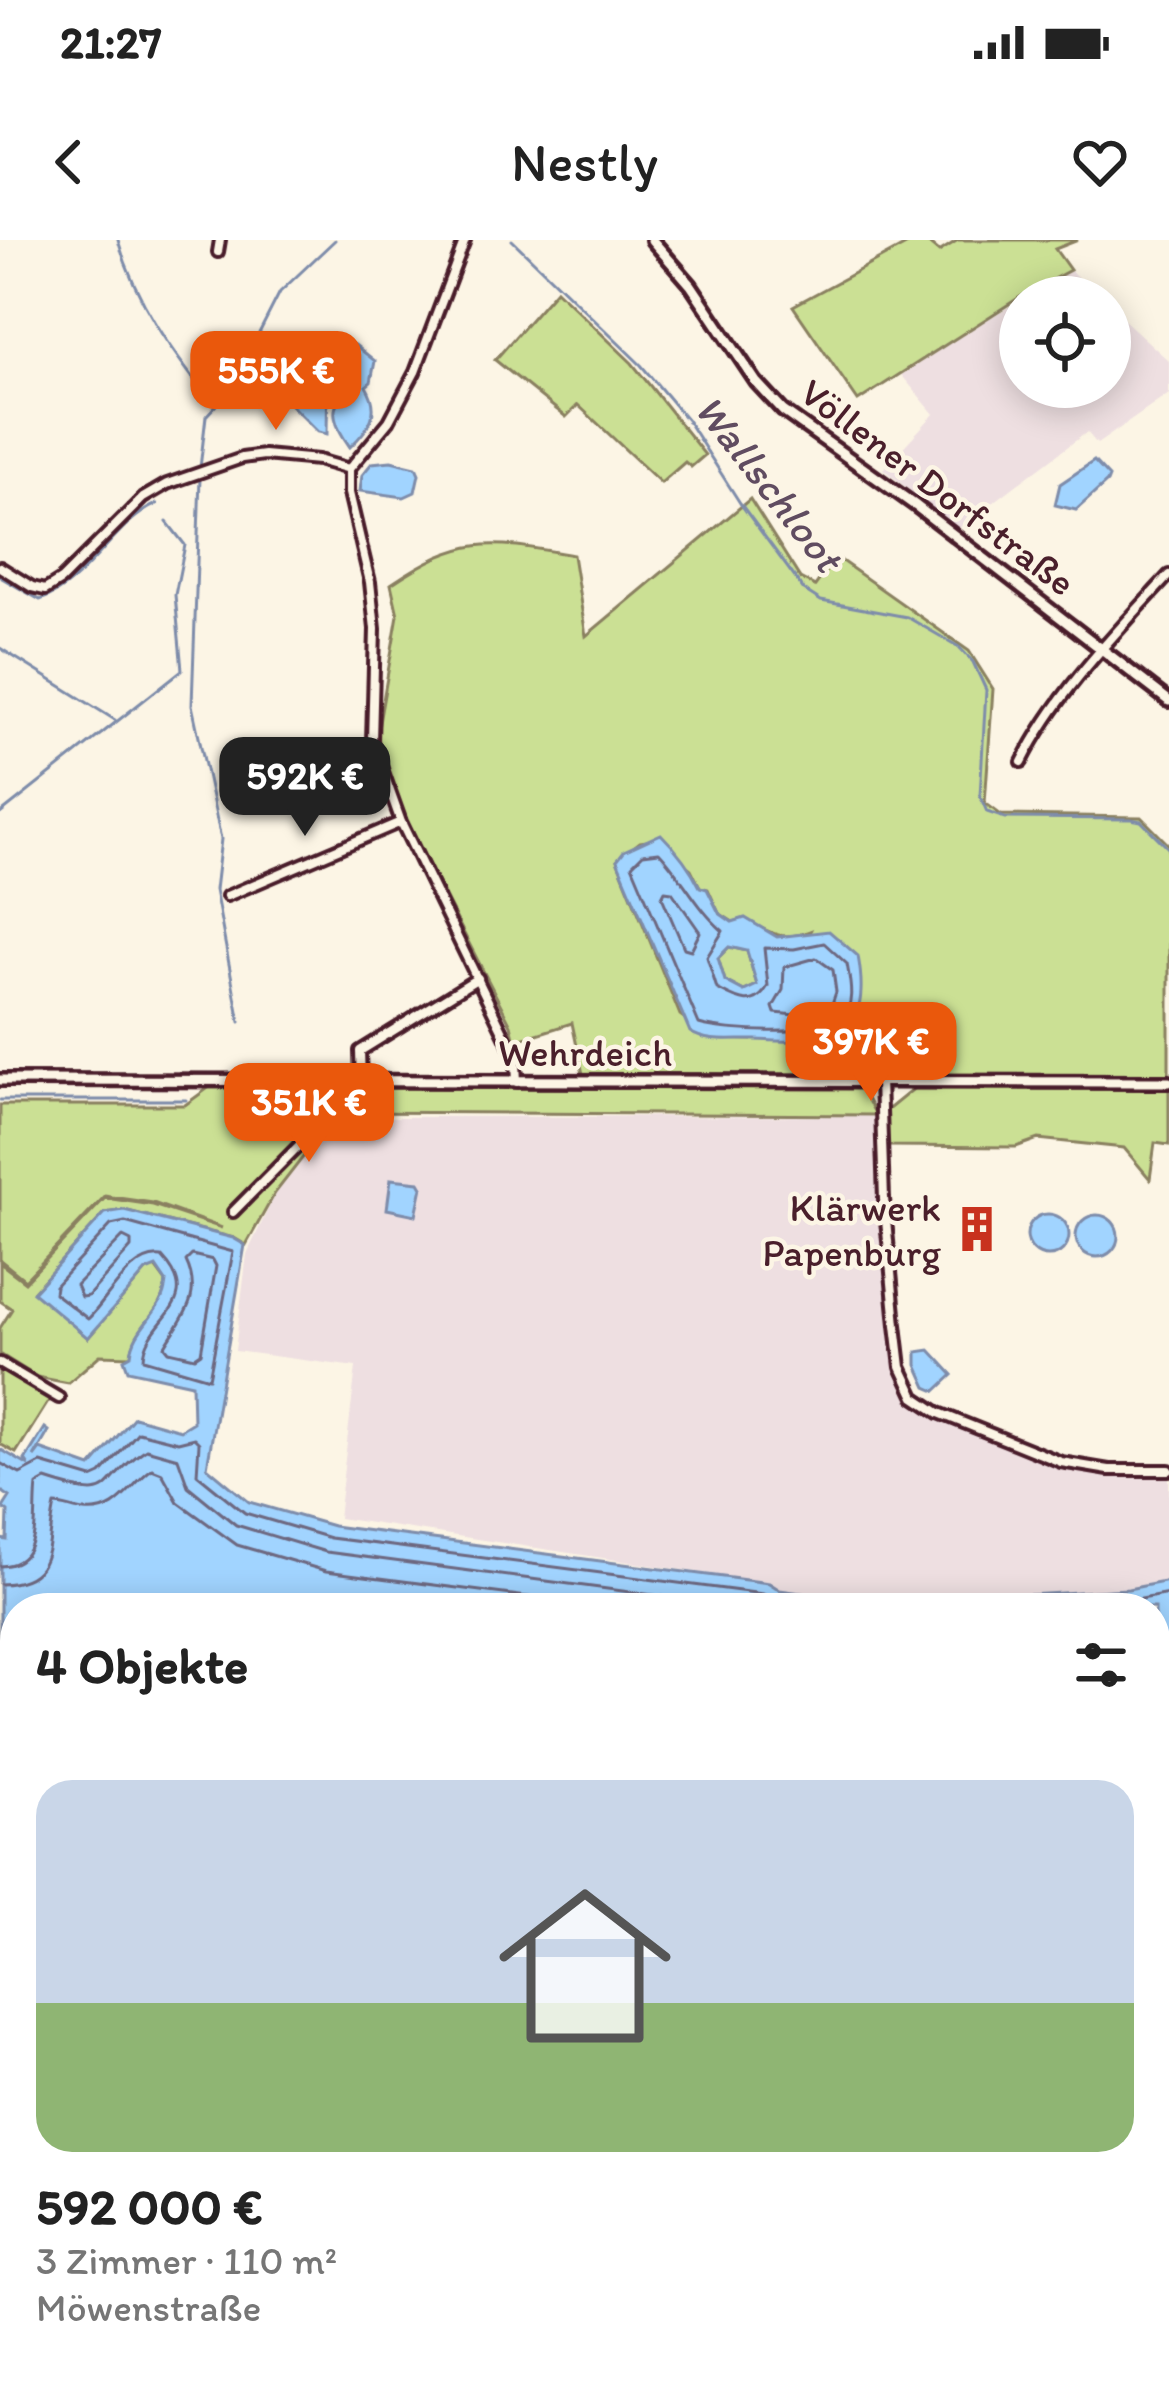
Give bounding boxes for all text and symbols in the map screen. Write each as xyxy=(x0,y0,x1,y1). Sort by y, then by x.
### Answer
text: 21:27 xyxy=(60,15,162,69)
icon: back xyxy=(36,129,102,195)
icon: heart xyxy=(1067,129,1133,195)
text: Nestly xyxy=(511,130,658,195)
map controls xyxy=(999,276,1131,408)
button: locate xyxy=(999,276,1131,408)
pin: 555K € xyxy=(178,331,374,433)
text: 555K € xyxy=(217,346,335,393)
street label: Völlener Dorfstraße xyxy=(791,368,1085,606)
water label: Wallschloot xyxy=(684,384,856,584)
pin: 592K € xyxy=(207,737,403,839)
text: 592K € xyxy=(246,752,364,799)
pin: 397K € xyxy=(773,1002,969,1104)
text: 397K € xyxy=(813,1017,929,1064)
street label: Wehrdeich xyxy=(498,1029,672,1076)
pin: 351K € xyxy=(211,1063,407,1165)
text: 351K € xyxy=(251,1078,367,1125)
place label: Klärwerk Papenburg xyxy=(762,1184,941,1276)
building icon: Klärwerk Papenburg xyxy=(952,1204,1002,1254)
icon: filters xyxy=(1068,1632,1134,1698)
text: 4 Objekte xyxy=(36,1635,248,1696)
icon: home xyxy=(477,1858,693,2074)
text: 592 000 € xyxy=(36,2176,263,2237)
text: 3 Zimmer · 110 m² xyxy=(36,2237,337,2284)
text: Möwenstraße xyxy=(36,2284,261,2331)

